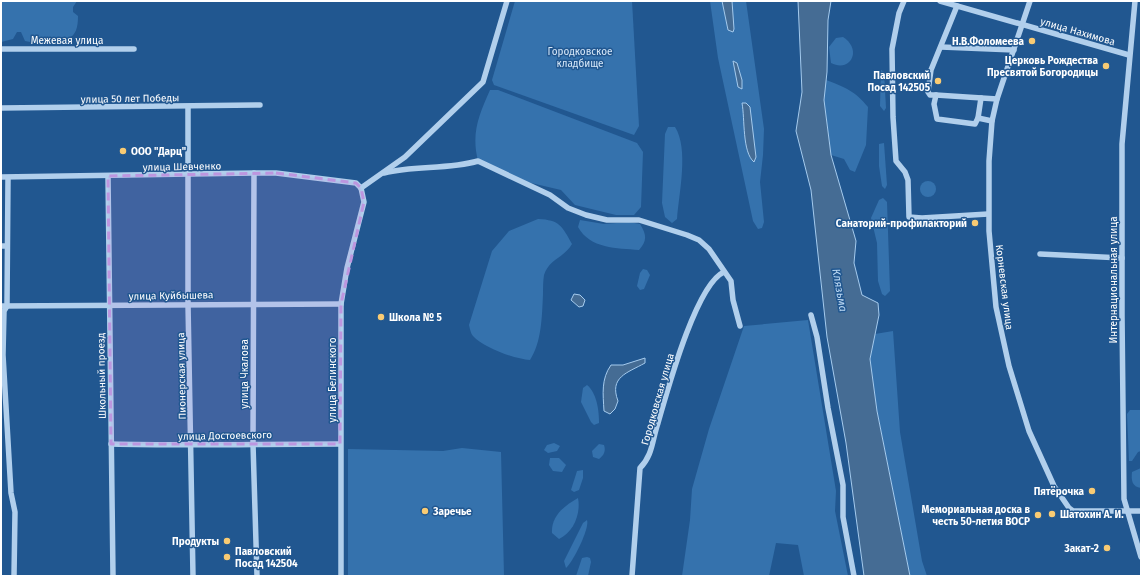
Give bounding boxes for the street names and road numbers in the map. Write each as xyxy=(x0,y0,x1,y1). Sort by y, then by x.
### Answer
street label: улица Нахимова xyxy=(1039,16,1116,48)
street label: Межевая улица xyxy=(31,35,103,47)
street label: улица 50 лет Победы xyxy=(81,92,179,106)
street label: улица Шевченко xyxy=(143,160,222,174)
street label: Интернациональная улица xyxy=(1108,216,1120,344)
street label: Корневская улица xyxy=(993,244,1015,330)
street label: улица Куйбышева xyxy=(129,289,213,303)
street label: Школьный проезд xyxy=(95,332,109,419)
street label: Пионерская улица xyxy=(175,332,189,420)
street label: улица Белинского xyxy=(327,337,339,422)
street label: улица Чкалова xyxy=(239,339,251,409)
street label: Городковская улица xyxy=(639,352,677,447)
street label: улица Достоевского xyxy=(178,429,272,443)

